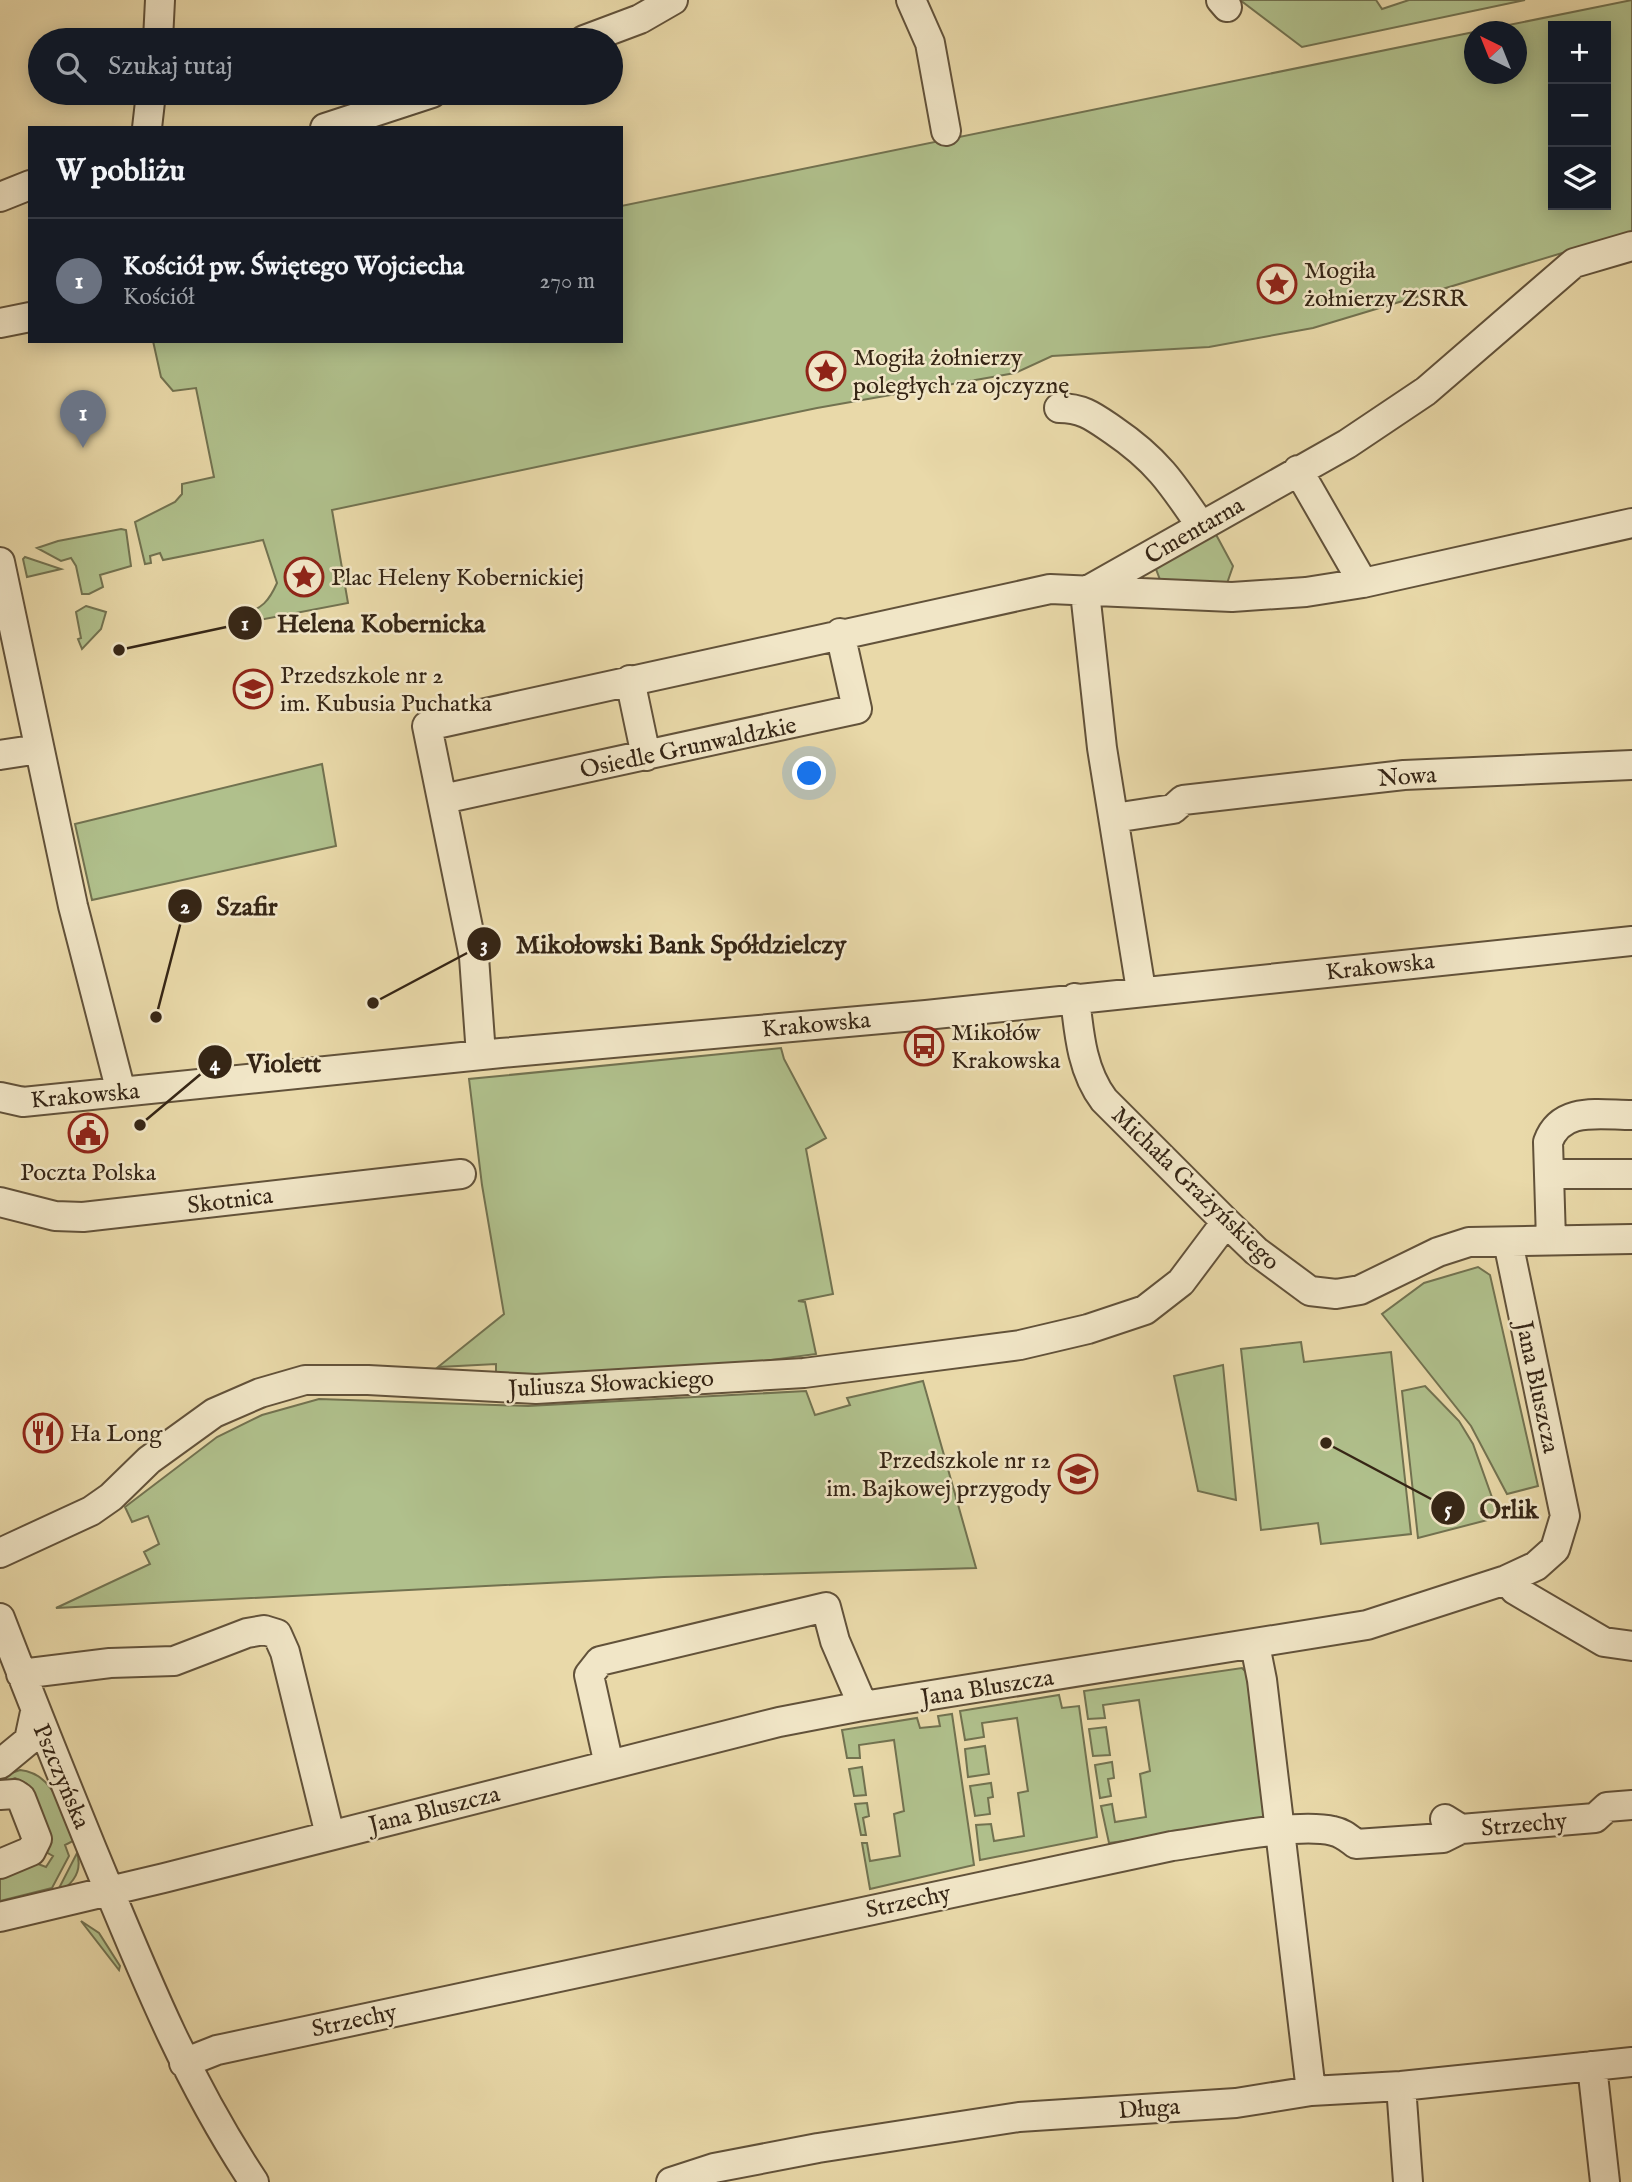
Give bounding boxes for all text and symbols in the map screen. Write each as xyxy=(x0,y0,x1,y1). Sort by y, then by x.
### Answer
north arrow xyxy=(1464,21,1527,84)
map controls xyxy=(1548,21,1611,210)
button: + xyxy=(1548,21,1611,84)
search box xyxy=(28,28,623,105)
icon: search xyxy=(52,48,90,86)
text: Szukaj tutaj xyxy=(108,50,233,83)
button: − xyxy=(1548,84,1611,147)
button: layers xyxy=(1548,147,1611,210)
text: W pobliżu xyxy=(56,153,185,191)
text: Kościół pw. Świętego Wojciecha xyxy=(123,250,464,283)
place label: Mogiła żołnierzy ZSRR xyxy=(1304,256,1468,315)
place icon: Mogiła żołnierzy ZSRR xyxy=(1256,263,1298,305)
text: 1 xyxy=(75,267,83,296)
text: 270 m xyxy=(540,267,595,296)
text: Kościół xyxy=(123,283,195,312)
place label: Mogiła żołnierzy poległych za ojczyznę xyxy=(853,343,1069,402)
place icon: Mogiła żołnierzy poległych za ojczyznę xyxy=(805,350,847,392)
pin: 1 xyxy=(60,390,106,448)
street label: Cmentarna xyxy=(1139,490,1251,572)
place icon: Plac Heleny Kobernickiej xyxy=(283,556,325,598)
place label: Plac Heleny Kobernickiej xyxy=(331,563,584,594)
callout: Helena Kobernicka xyxy=(227,599,499,646)
text: Helena Kobernicka xyxy=(277,608,486,641)
text: 1 xyxy=(241,611,249,638)
place label: Przedszkole nr 2 im. Kubusia Puchatka xyxy=(280,661,493,720)
school or university icon: Przedszkole nr 2 im. Kubusia Puchatka xyxy=(232,668,274,710)
street label: Osiedle Grunwaldzkie xyxy=(577,710,799,787)
your location xyxy=(792,756,826,790)
street label: Nowa xyxy=(1377,760,1438,795)
callout: Szafir xyxy=(167,883,292,930)
text: Szafir xyxy=(216,891,278,924)
text: 2 xyxy=(180,894,190,921)
callout: Mikołowski Bank Spółdzielczy xyxy=(467,920,860,967)
text: Mikołowski Bank Spółdzielczy xyxy=(516,929,847,962)
text: 3 xyxy=(480,932,488,959)
street label: Krakowska xyxy=(1324,946,1437,989)
street label: Krakowska xyxy=(760,1005,873,1046)
place label: Mikołów Krakowska xyxy=(951,1018,1061,1077)
bus stop icon: Mikołów Krakowska xyxy=(903,1025,945,1067)
callout: Violett xyxy=(198,1039,335,1086)
text: Violett xyxy=(246,1048,321,1081)
text: 4 xyxy=(210,1051,221,1078)
street label: Krakowska xyxy=(29,1076,142,1117)
street label: Michała Grażyńskiego xyxy=(1104,1100,1286,1278)
public building icon: Poczta Polska xyxy=(67,1112,109,1154)
place label: Poczta Polska xyxy=(20,1158,157,1189)
street label: Skotnica xyxy=(186,1181,275,1222)
street label: Jana Bluszcza xyxy=(1507,1316,1566,1457)
street label: Juliusza Słowackiego xyxy=(504,1364,715,1406)
restaurant icon: Ha Long xyxy=(22,1412,64,1454)
place label: Ha Long xyxy=(70,1419,163,1450)
place label: Przedszkole nr 12 im. Bajkowej przygody xyxy=(826,1446,1051,1505)
school or university icon: Przedszkole nr 12 im. Bajkowej przygody xyxy=(1057,1453,1099,1495)
callout: Orlik xyxy=(1430,1485,1552,1532)
text: Orlik xyxy=(1479,1494,1540,1527)
text: 5 xyxy=(1444,1497,1452,1524)
street label: Jana Bluszcza xyxy=(916,1663,1056,1715)
street label: Pszczyńska xyxy=(25,1719,97,1834)
street label: Jana Bluszcza xyxy=(363,1779,504,1842)
street label: Strzechy xyxy=(1480,1806,1569,1845)
street label: Strzechy xyxy=(863,1878,954,1927)
street label: Strzechy xyxy=(309,1997,400,2046)
street label: Długa xyxy=(1117,2092,1182,2127)

